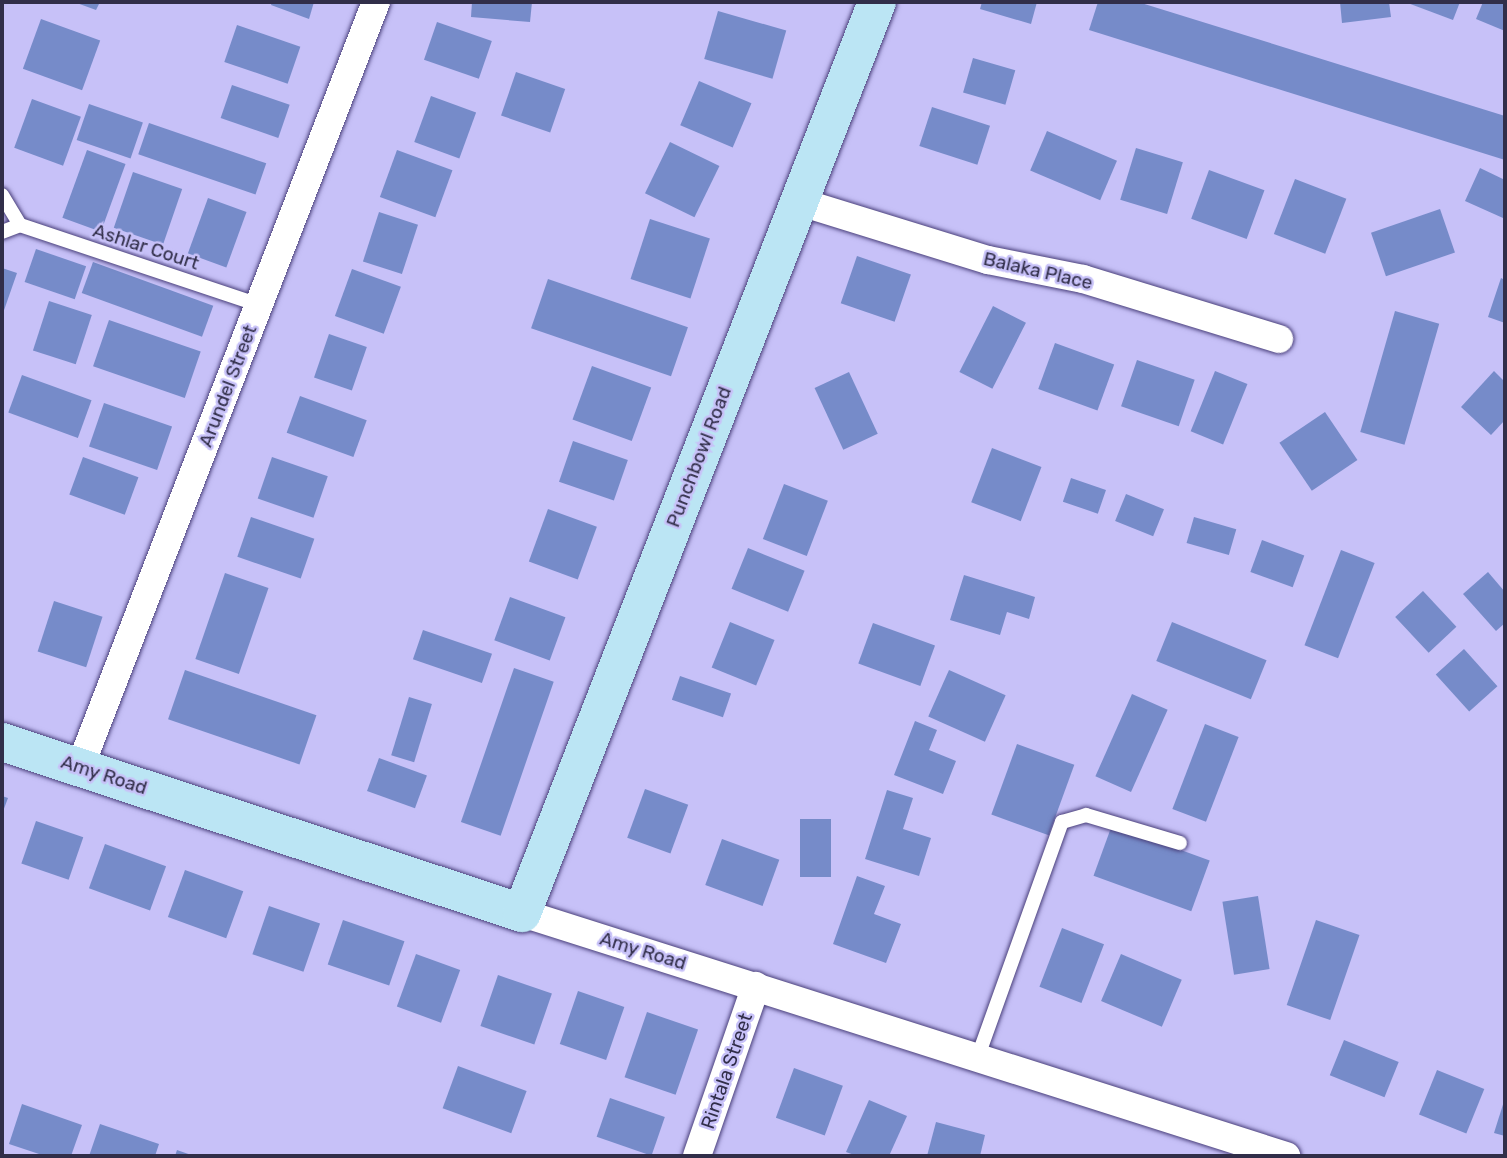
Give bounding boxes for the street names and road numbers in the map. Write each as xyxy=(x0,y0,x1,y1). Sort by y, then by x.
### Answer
street label: Ashlar Court xyxy=(90,219,202,275)
street label: Balaka Place xyxy=(981,247,1095,295)
street label: Arundel Street xyxy=(194,322,262,450)
street label: Punchbowl Road xyxy=(662,384,736,530)
street label: Amy Road xyxy=(58,750,150,800)
street label: Amy Road xyxy=(597,927,689,975)
street label: Rintala Street xyxy=(697,1010,757,1132)

